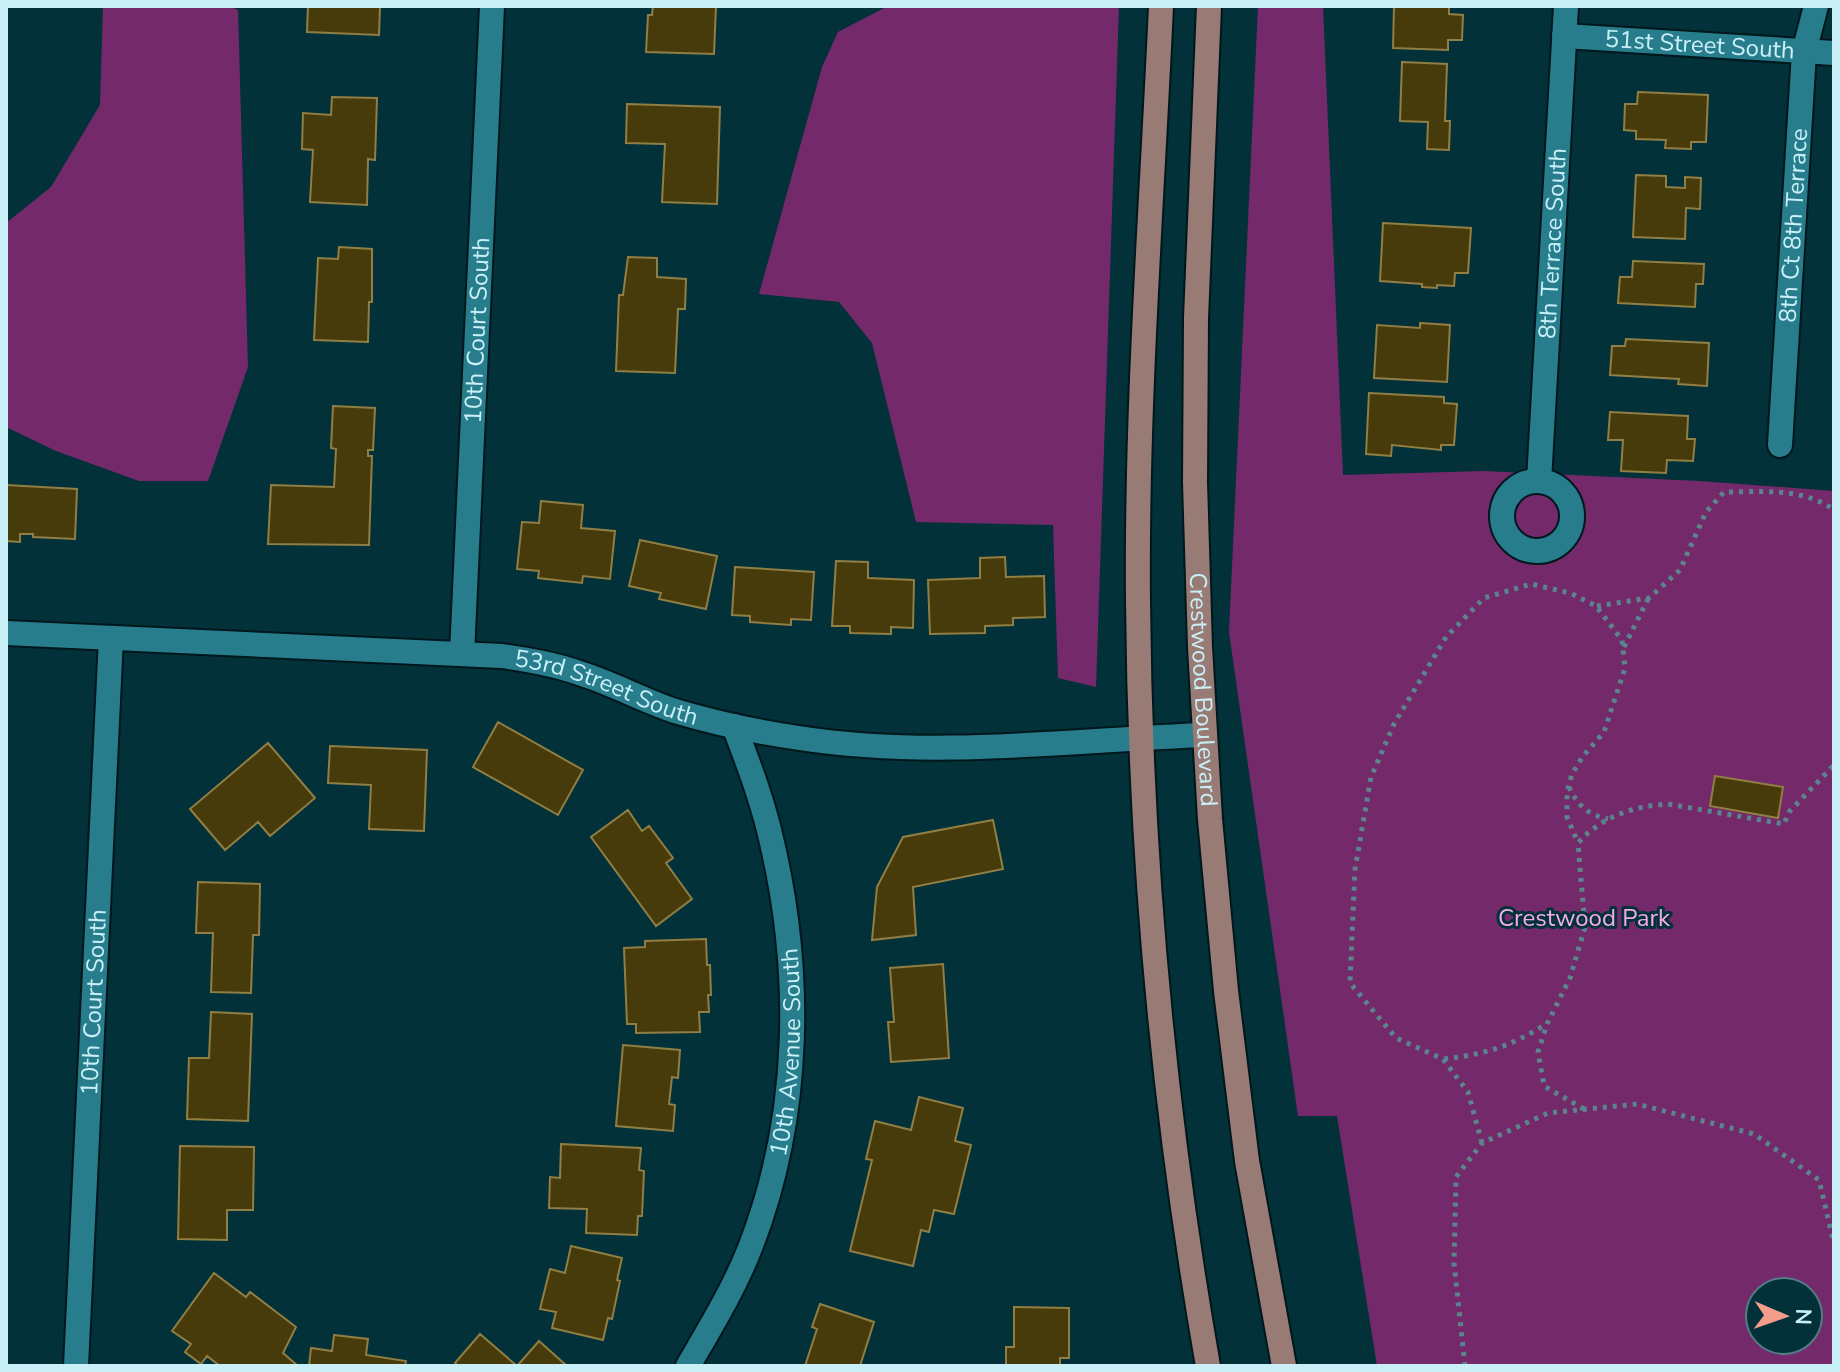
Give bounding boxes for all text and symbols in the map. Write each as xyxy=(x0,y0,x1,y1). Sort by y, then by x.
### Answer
street label: 51st Street South xyxy=(1604,23,1796,66)
street label: 8th Ct 8th Terrace xyxy=(1772,127,1815,323)
street label: 8th Terrace South xyxy=(1531,147,1574,340)
street label: 10th Court South xyxy=(457,236,497,424)
street label: Crestwood Boulevard xyxy=(1182,572,1225,807)
street label: 53rd Street South xyxy=(512,642,702,733)
park label: Crestwood Park xyxy=(1498,902,1671,934)
street label: 10th Court South xyxy=(73,908,114,1096)
street label: 10th Avenue South xyxy=(762,947,808,1159)
north arrow xyxy=(1744,1276,1824,1356)
text: N xyxy=(1788,1308,1818,1325)

